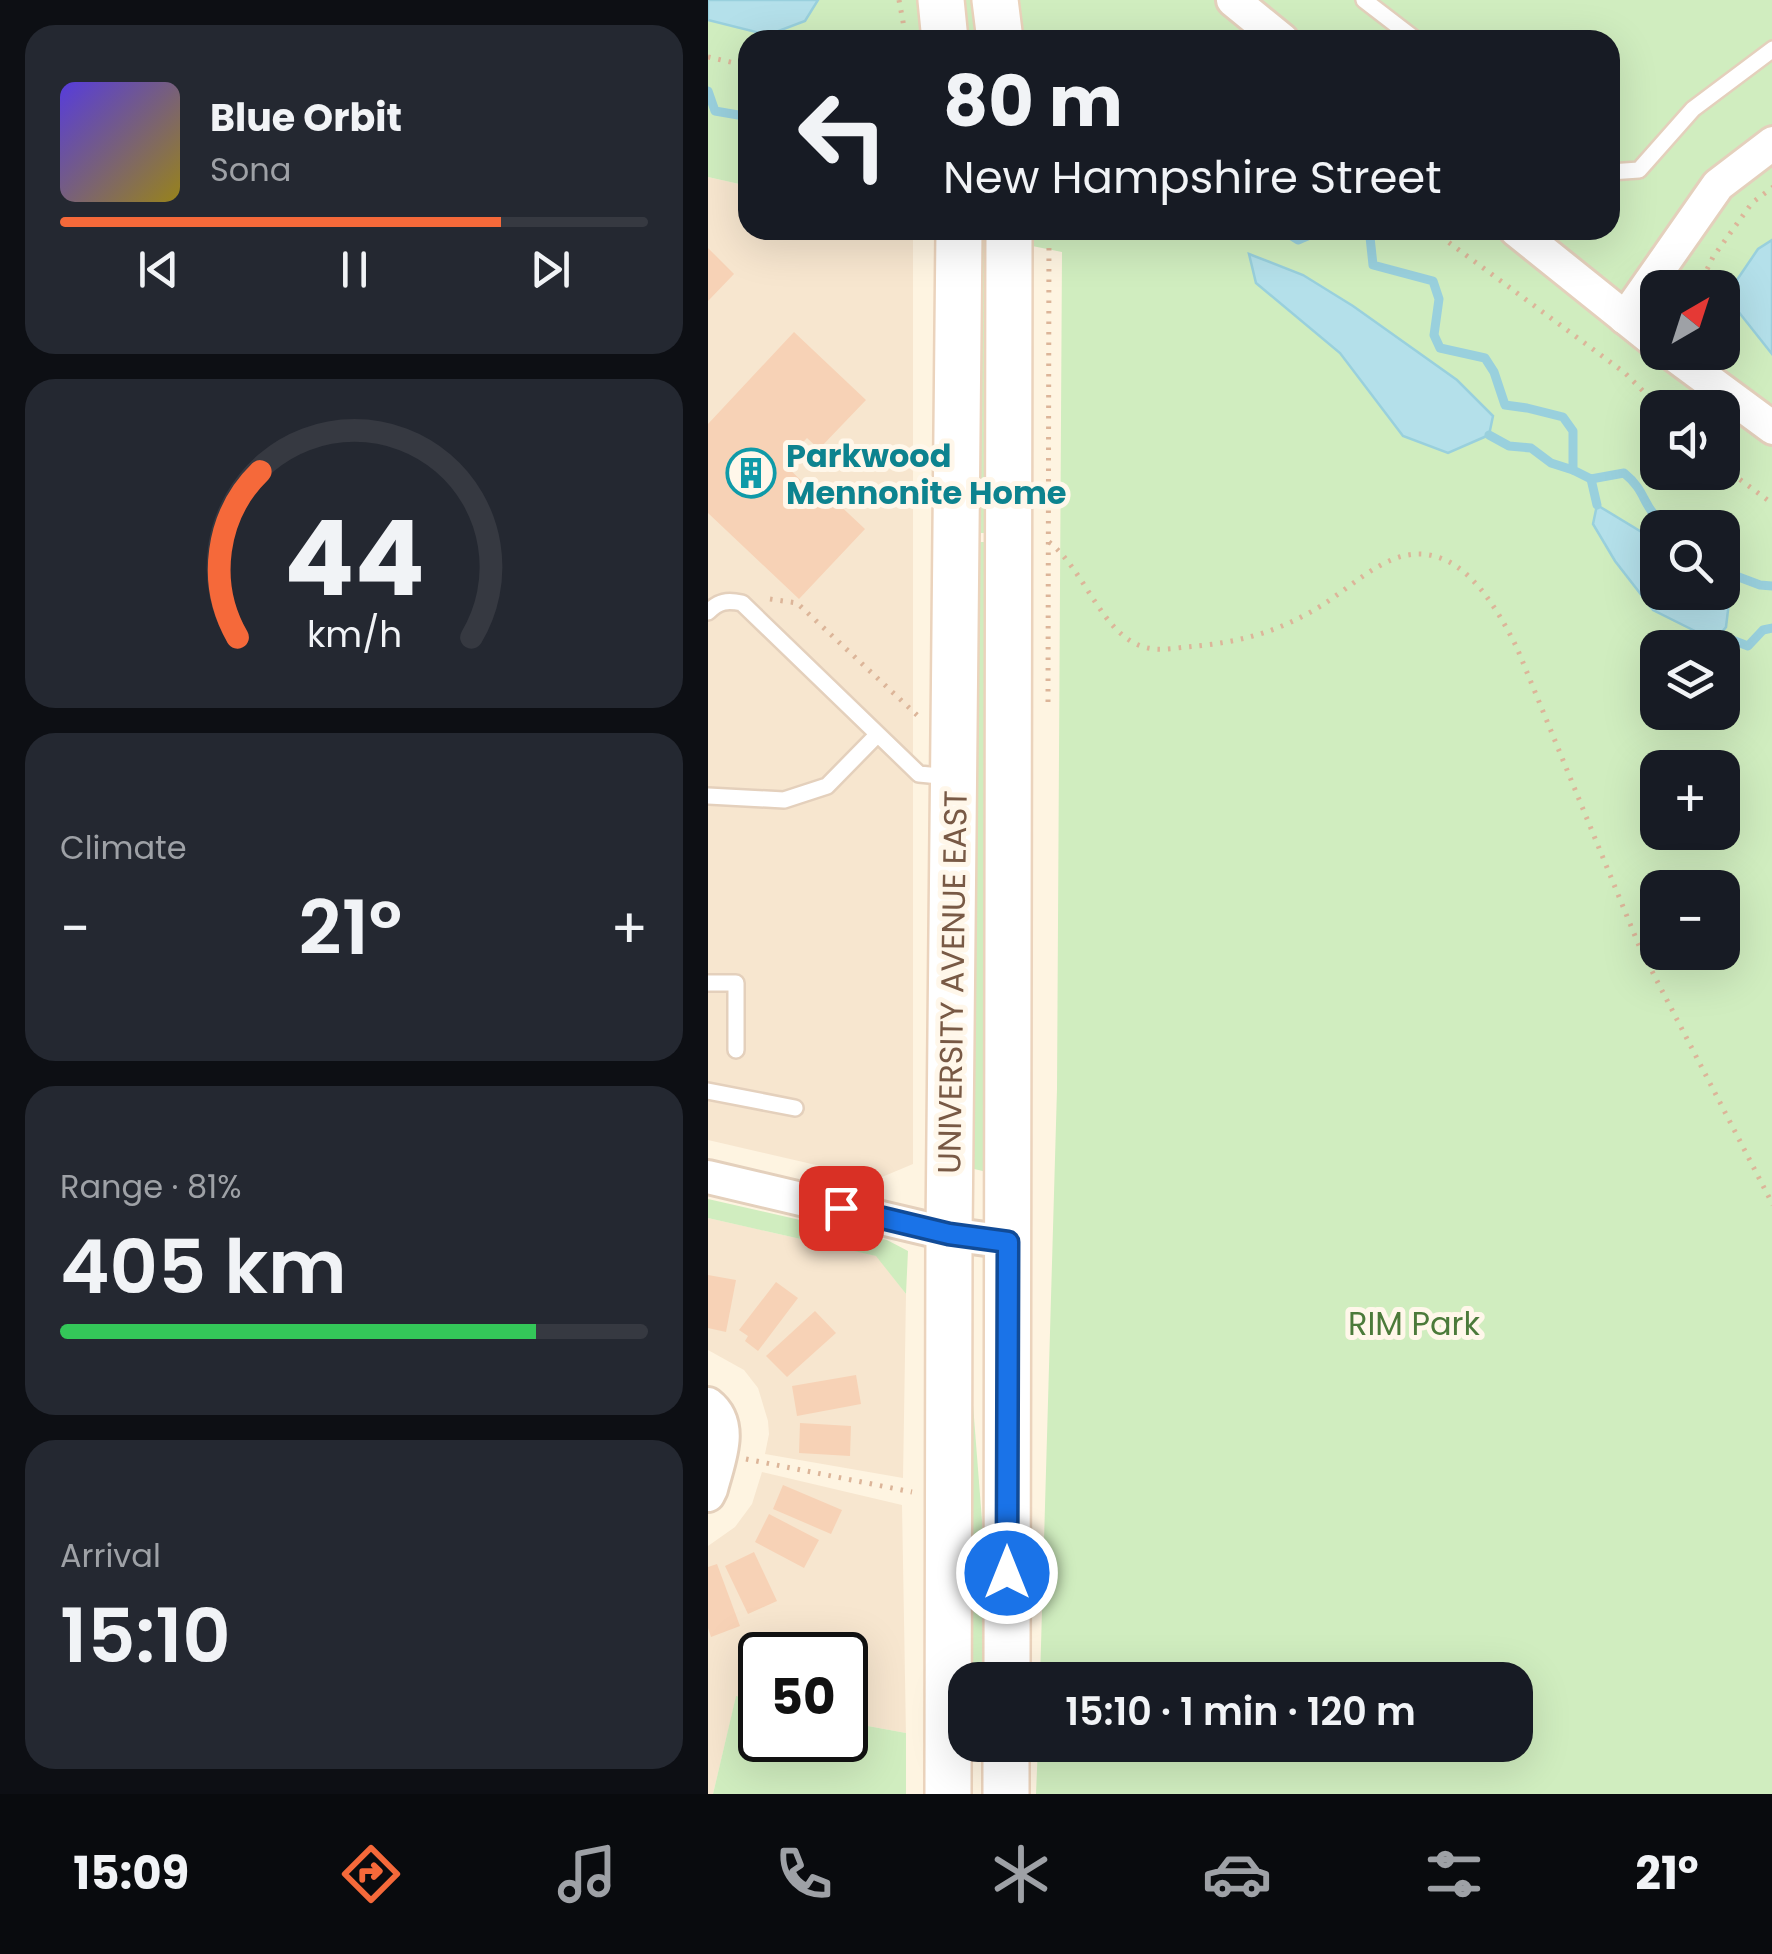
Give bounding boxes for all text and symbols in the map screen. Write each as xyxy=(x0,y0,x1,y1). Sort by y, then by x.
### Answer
text: 80 m xyxy=(943,52,1123,151)
icon: left xyxy=(778,70,908,200)
text: Blue Orbit xyxy=(210,91,402,144)
text: New Hampshire Street xyxy=(943,146,1442,209)
text: Sona xyxy=(210,147,291,192)
icon: previous xyxy=(131,242,186,297)
icon: pause xyxy=(327,242,382,297)
icon: next xyxy=(523,242,578,297)
north arrow xyxy=(1640,270,1740,370)
map controls xyxy=(1640,270,1740,970)
button: sound xyxy=(1640,390,1740,490)
place label: Parkwood Mennonite Home xyxy=(786,433,1066,515)
building icon: Parkwood Mennonite Home xyxy=(725,447,777,499)
text: 44 xyxy=(284,486,424,631)
button: search xyxy=(1640,510,1740,610)
text: km/h xyxy=(306,609,402,660)
button: layers xyxy=(1640,630,1740,730)
button: + xyxy=(1640,750,1740,850)
street label: UNIVERSITY AVENUE EAST xyxy=(926,790,978,1174)
text: Climate xyxy=(60,825,187,870)
button: − xyxy=(1640,870,1740,970)
text: 21° xyxy=(299,875,402,980)
text: − xyxy=(60,890,90,967)
text: + xyxy=(610,890,648,967)
text: Range · 81% xyxy=(60,1164,242,1209)
pin xyxy=(799,1166,884,1251)
icon: arrive xyxy=(814,1181,869,1236)
text: 405 km xyxy=(60,1214,347,1319)
park label: RIM Park xyxy=(1348,1301,1481,1346)
position arrow xyxy=(955,1521,1059,1625)
text: Arrival xyxy=(60,1533,161,1578)
text: 15:10 xyxy=(60,1583,231,1688)
speed limit sign: 50 xyxy=(738,1632,868,1762)
text: 15:10 · 1 min · 120 m xyxy=(1065,1685,1416,1738)
icon: directions xyxy=(336,1839,406,1909)
icon: music xyxy=(552,1839,622,1909)
icon: phone xyxy=(769,1839,839,1909)
icon: climate xyxy=(986,1839,1056,1909)
icon: car xyxy=(1202,1839,1272,1909)
icon: filters xyxy=(1419,1839,1489,1909)
text: 15:09 xyxy=(73,1842,189,1905)
text: 21° xyxy=(1635,1842,1699,1905)

